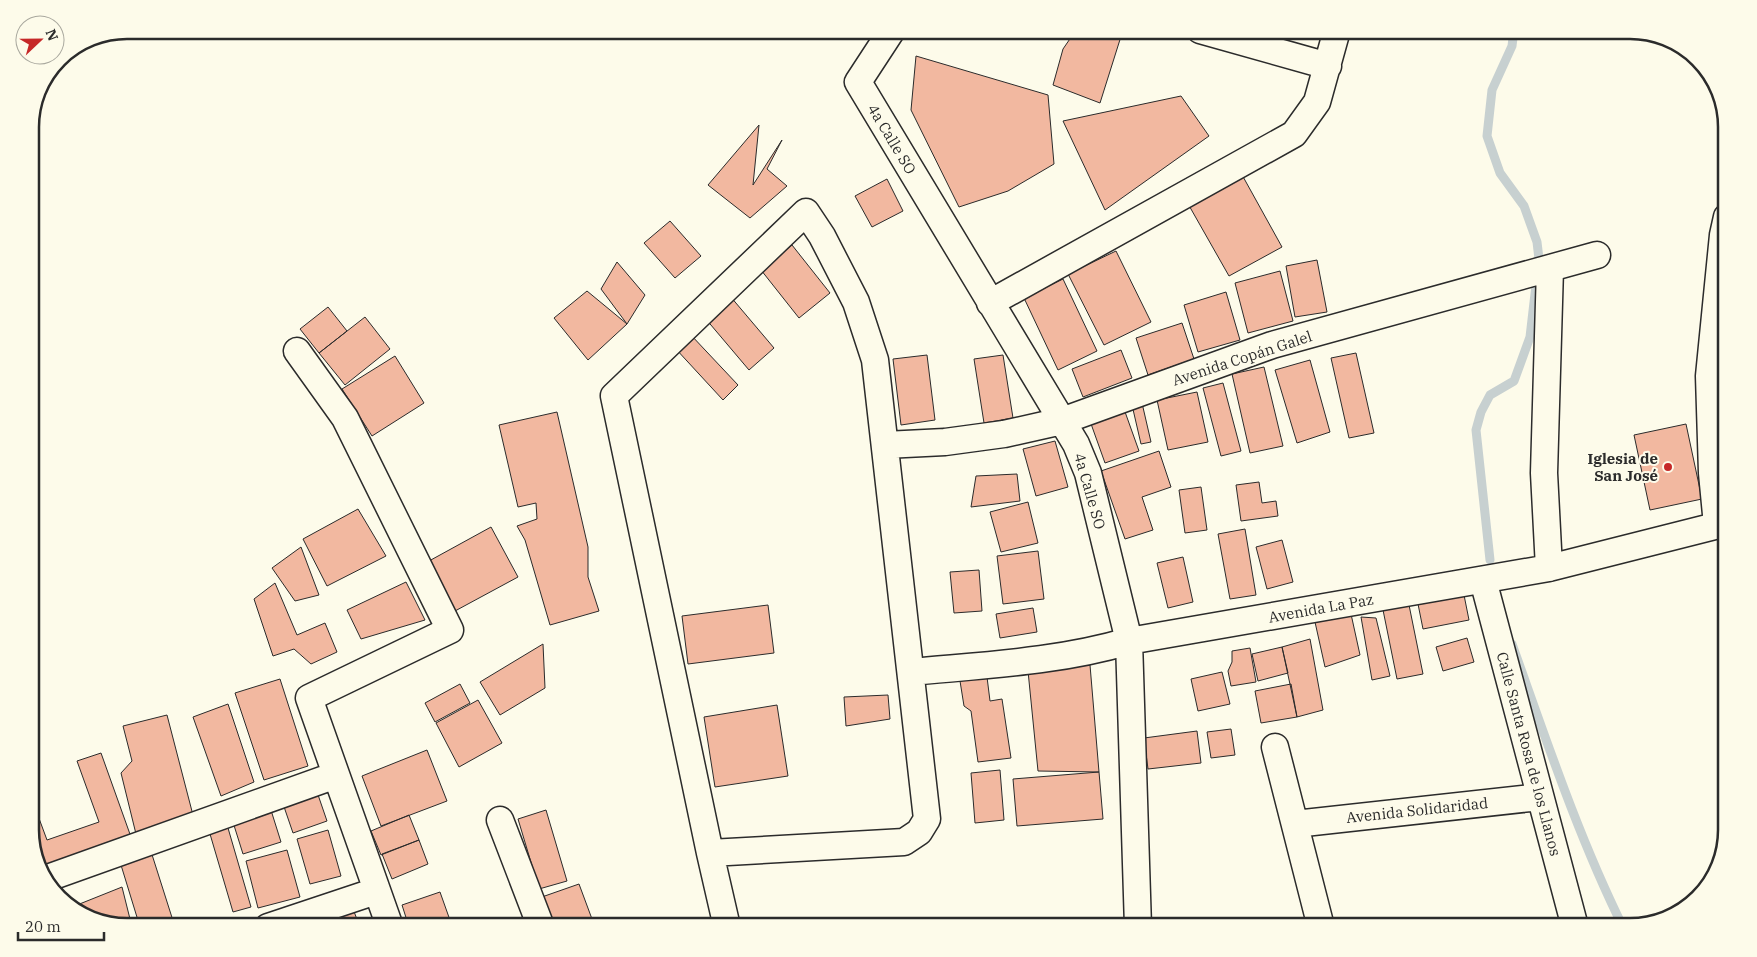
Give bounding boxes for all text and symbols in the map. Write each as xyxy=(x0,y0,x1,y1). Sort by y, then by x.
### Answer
north arrow xyxy=(15,15,65,65)
text: N xyxy=(42,27,62,44)
street label: 4a Calle SO xyxy=(864,100,920,178)
street label: Avenida Copán Galel xyxy=(1170,326,1314,390)
place label: Iglesia de San José xyxy=(1587,449,1658,485)
street label: 4a Calle SO xyxy=(1070,451,1110,531)
marker: Iglesia de San José xyxy=(1662,461,1674,473)
street label: Avenida La Paz xyxy=(1267,589,1375,627)
street label: Calle Santa Rosa de los Llanos xyxy=(1493,650,1565,858)
street label: Avenida Solidaridad xyxy=(1345,793,1489,827)
scale bar xyxy=(18,910,104,942)
text: 20 m xyxy=(25,917,61,936)

